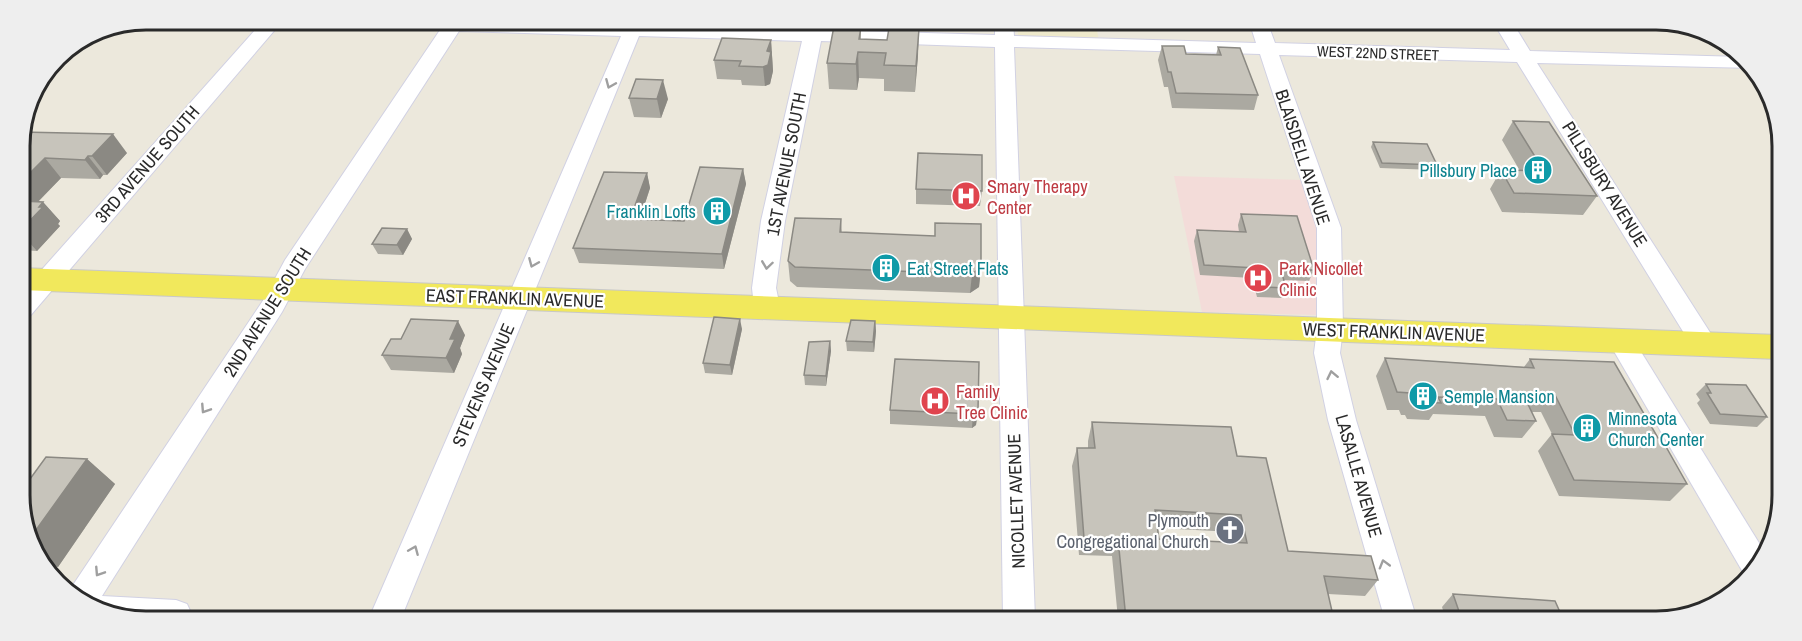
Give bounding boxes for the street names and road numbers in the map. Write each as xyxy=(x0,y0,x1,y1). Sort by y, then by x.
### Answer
street label: WEST 22ND STREET xyxy=(1317,40,1440,66)
street label: BLAISDELL AVENUE xyxy=(1269,86,1337,228)
street label: 1ST AVENUE SOUTH xyxy=(760,90,812,238)
street label: 3RD AVENUE SOUTH xyxy=(89,100,205,228)
street label: PILLSBURY AVENUE xyxy=(1556,116,1654,252)
street label: 2ND AVENUE SOUTH xyxy=(217,243,317,381)
street label: EAST FRANKLIN AVENUE xyxy=(425,282,605,314)
street label: WEST FRANKLIN AVENUE xyxy=(1302,316,1486,348)
street label: STEVENS AVENUE xyxy=(446,319,520,451)
street label: LASALLE AVENUE xyxy=(1329,412,1389,540)
street label: NICOLLET AVENUE xyxy=(1001,433,1031,569)

